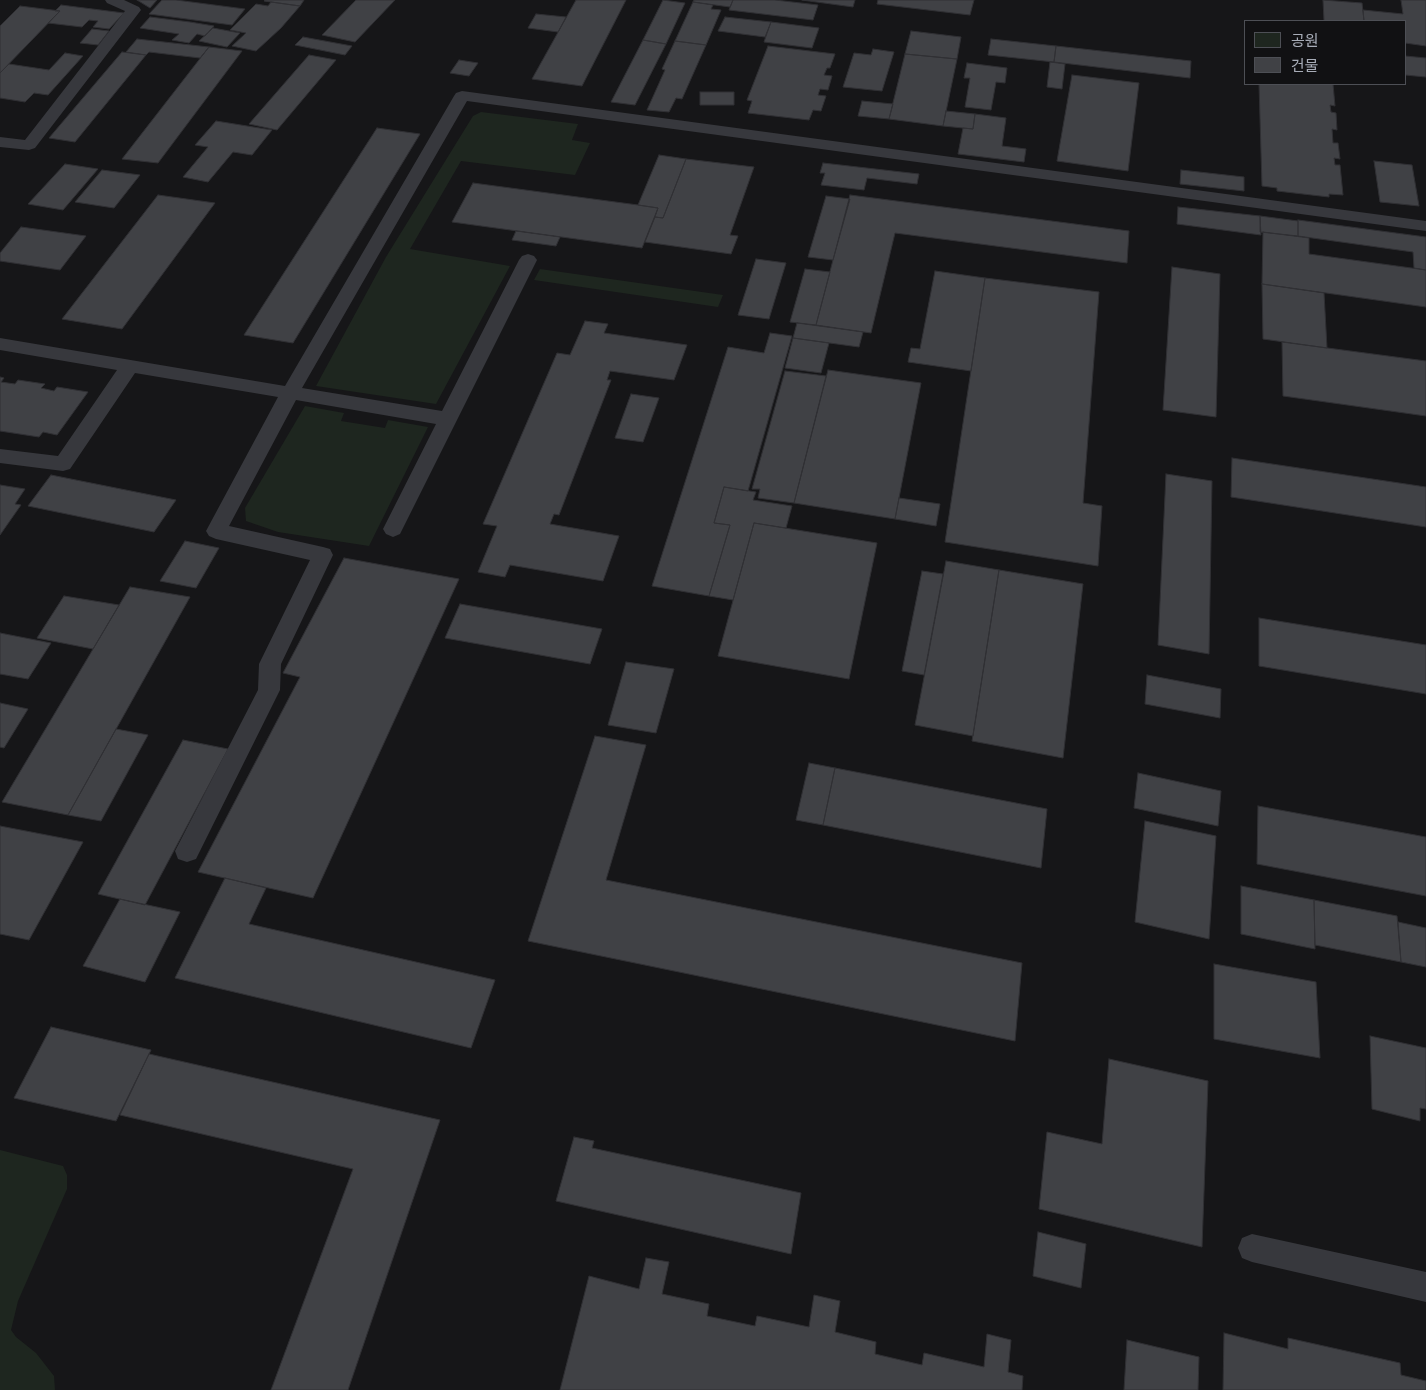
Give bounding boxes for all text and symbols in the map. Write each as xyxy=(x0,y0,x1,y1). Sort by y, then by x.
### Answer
legend xyxy=(1244,20,1406,85)
text: 공원 xyxy=(1291,32,1319,50)
text: 건물 xyxy=(1291,57,1319,75)

